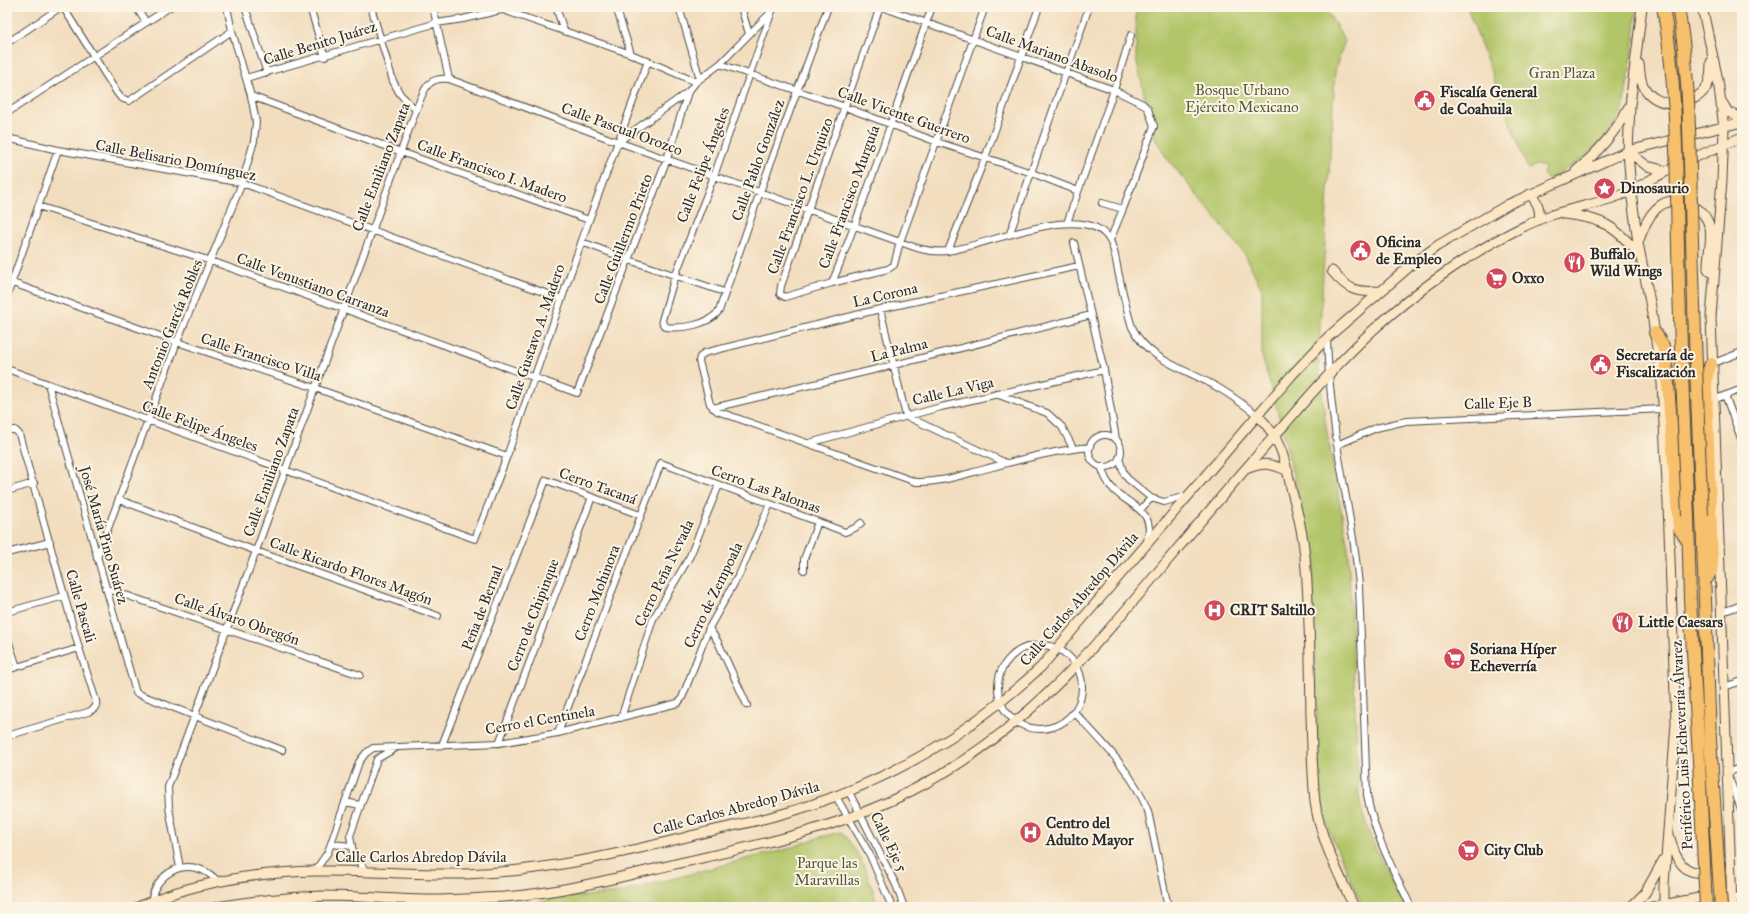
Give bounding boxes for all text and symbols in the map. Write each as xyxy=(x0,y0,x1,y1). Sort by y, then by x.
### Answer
street label: Calle Benito Juárez xyxy=(261,17,379,70)
street label: Calle Mariano Abasolo xyxy=(983,22,1121,86)
park label: Gran Plaza xyxy=(1529,64,1596,82)
park label: Bosque Urbano Ejército Mexicano xyxy=(1185,81,1299,116)
street label: Calle Vicente Guerrero xyxy=(835,83,973,147)
place label: Fiscalía General de Coahuila xyxy=(1440,83,1538,118)
public building icon: Fiscalía General de Coahuila xyxy=(1412,88,1438,114)
street label: Calle Pablo González xyxy=(728,97,788,223)
street label: Calle Pascual Orozco xyxy=(559,99,685,159)
street label: Calle Emiliano Zapata xyxy=(348,100,414,234)
street label: Calle Felipe Ángeles xyxy=(672,104,733,225)
street label: Calle Francisco L. Urquizo xyxy=(763,115,838,277)
street label: Calle Francisco Murguía xyxy=(815,122,884,271)
street label: Calle Francisco I. Madero xyxy=(415,135,570,207)
street label: Calle Belisario Domínguez xyxy=(94,136,258,184)
street label: Calle Guillermo Prieto xyxy=(590,171,656,307)
place icon: Dinosaurio xyxy=(1592,175,1618,201)
place label: Dinosaurio xyxy=(1620,179,1689,197)
place label: Oficina de Empleo xyxy=(1376,233,1442,269)
public building icon: Oficina de Empleo xyxy=(1348,238,1374,264)
place label: Buffalo Wild Wings xyxy=(1590,245,1663,281)
street label: Calle Venustiano Carranza xyxy=(234,249,393,321)
restaurant icon: Buffalo Wild Wings xyxy=(1562,250,1588,276)
street label: Antonio García Robles xyxy=(137,257,206,392)
street label: Calle Gustavo A. Madero xyxy=(502,261,569,412)
supermarket icon: Oxxo xyxy=(1483,265,1509,291)
place label: Oxxo xyxy=(1512,269,1545,287)
street label: La Corona xyxy=(851,279,920,311)
street label: Calle Francisco Villa xyxy=(198,329,324,385)
street label: La Palma xyxy=(869,334,930,366)
place label: Secretaría de Fiscalización xyxy=(1616,346,1697,381)
public building icon: Secretaría de Fiscalización xyxy=(1587,351,1613,377)
street label: Calle La Viga xyxy=(911,373,996,409)
street label: Calle Eje B xyxy=(1464,393,1532,413)
street label: Calle Felipe Ángeles xyxy=(140,396,261,455)
street label: Calle Emiliano Zapata xyxy=(239,404,303,539)
street label: Cerro Las Palomas xyxy=(709,461,823,517)
street label: José María Pino Suárez xyxy=(74,462,132,606)
street label: Cerro Tacaná xyxy=(557,464,640,509)
street label: Cerro Peña Nevada xyxy=(630,516,698,629)
street label: Calle Carlos Abredop Dávila xyxy=(1016,528,1142,670)
street label: Calle Ricardo Flores Magón xyxy=(267,533,435,609)
street label: Cerro de Zempoala xyxy=(680,538,747,651)
street label: Cerro Mohinora xyxy=(570,542,624,644)
street label: Cerro de Chipinque xyxy=(503,556,564,674)
street label: Peña de Bernal xyxy=(458,562,507,653)
street label: Calle Pascali xyxy=(62,567,100,645)
street label: Calle Álvaro Obregón xyxy=(172,588,302,649)
hospital icon: CRIT Saltillo xyxy=(1202,597,1228,623)
place label: CRIT Saltillo xyxy=(1230,601,1315,619)
restaurant icon: Little Caesars xyxy=(1610,609,1636,635)
place label: Little Caesars xyxy=(1638,613,1723,631)
place label: Soriana Híper Echeverría xyxy=(1470,640,1557,675)
street label: Periférico Luis Echeverría Álvarez xyxy=(1667,640,1696,850)
supermarket icon: Soriana Híper Echeverría xyxy=(1441,645,1467,671)
street label: Cerro el Centinela xyxy=(484,701,597,738)
street label: Calle Carlos Abredop Dávila xyxy=(651,777,822,839)
street label: Calle Eje 5 xyxy=(867,809,911,875)
place label: Centro del Adulto Mayor xyxy=(1045,814,1134,850)
hospital icon: Centro del Adulto Mayor xyxy=(1018,819,1044,845)
supermarket icon: City Club xyxy=(1456,837,1482,863)
place label: City Club xyxy=(1484,841,1544,860)
street label: Calle Carlos Abredop Dávila xyxy=(335,848,507,866)
park label: Parque las Maravillas xyxy=(795,854,859,889)

